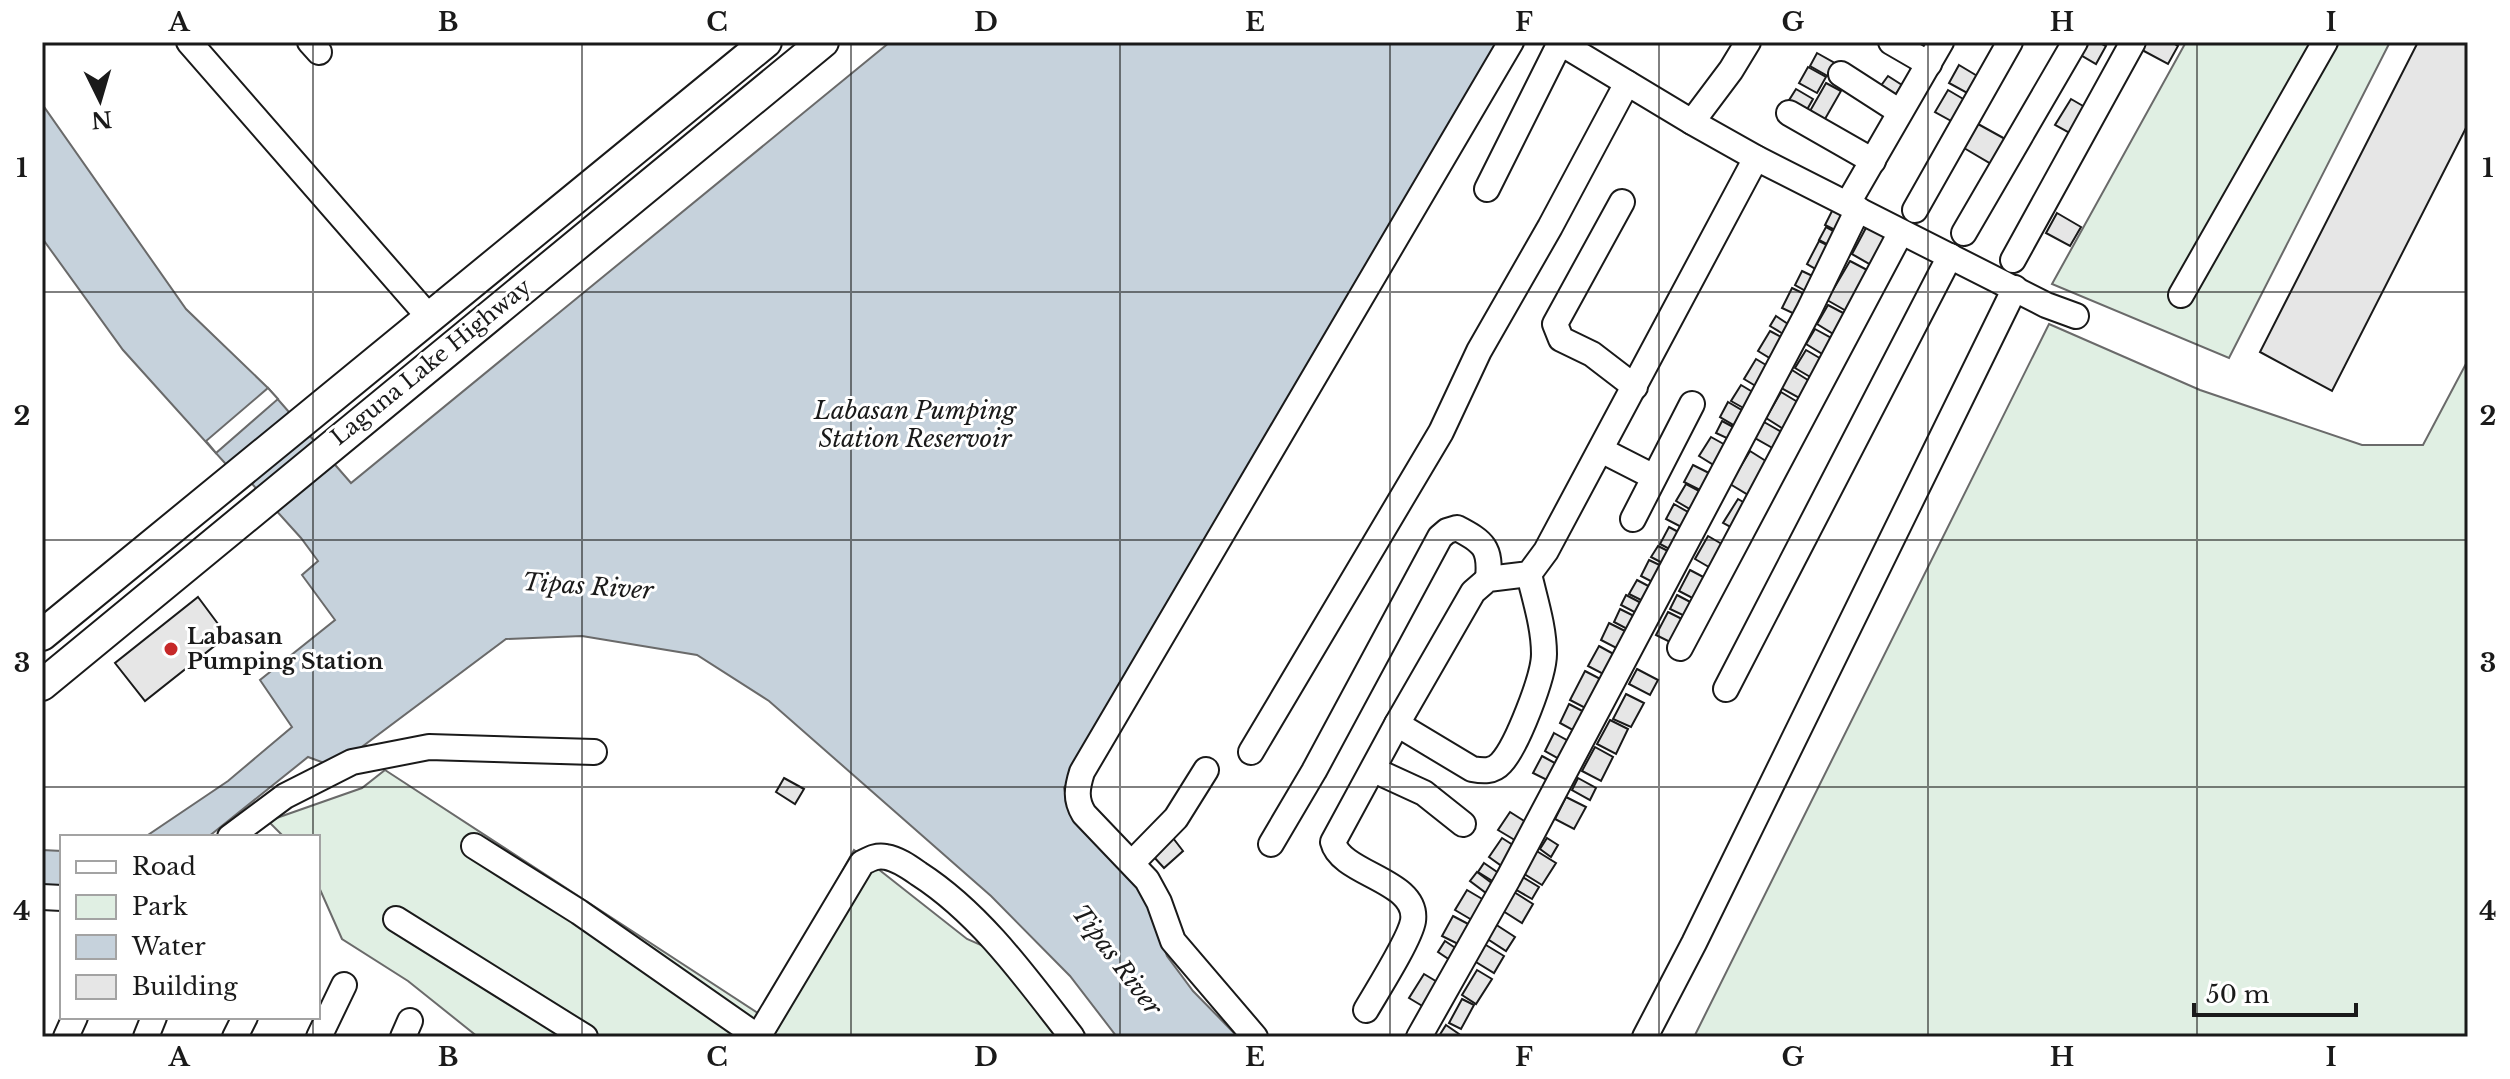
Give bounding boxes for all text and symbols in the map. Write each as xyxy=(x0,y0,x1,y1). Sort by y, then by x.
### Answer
text: A xyxy=(167,6,190,38)
text: B xyxy=(438,6,458,38)
text: C xyxy=(706,6,728,38)
text: D xyxy=(974,6,998,38)
text: E xyxy=(1245,6,1265,38)
text: F xyxy=(1515,6,1533,38)
text: G xyxy=(1782,6,1805,38)
text: H xyxy=(2050,6,2074,38)
text: I xyxy=(2325,6,2337,38)
north arrow xyxy=(60,60,140,140)
text: N xyxy=(90,105,113,134)
text: 1 xyxy=(16,152,28,184)
text: 1 xyxy=(2482,152,2494,184)
street label: Laguna Lake Highway xyxy=(326,273,536,451)
water label: Labasan Pumping Station Reservoir xyxy=(813,396,1018,453)
text: 2 xyxy=(14,400,30,432)
text: 2 xyxy=(2480,400,2496,432)
water label: Tipas River xyxy=(522,567,655,605)
place label: Labasan Pumping Station xyxy=(187,623,383,675)
marker: Labasan Pumping Station xyxy=(162,640,180,658)
text: 3 xyxy=(14,647,30,679)
text: 3 xyxy=(2480,647,2496,679)
legend xyxy=(60,835,320,1019)
text: Road xyxy=(132,852,196,881)
text: Park xyxy=(132,892,188,921)
text: 4 xyxy=(13,895,31,927)
text: 4 xyxy=(2479,895,2497,927)
water label: Tipas River xyxy=(1066,899,1169,1022)
text: Water xyxy=(131,932,206,961)
scale bar xyxy=(2194,967,2356,1017)
text: Building xyxy=(132,972,238,1001)
text: 50 m xyxy=(2206,980,2270,1009)
text: A xyxy=(167,1041,190,1073)
text: B xyxy=(438,1041,458,1073)
text: C xyxy=(706,1041,728,1073)
text: D xyxy=(974,1041,998,1073)
text: E xyxy=(1245,1041,1265,1073)
text: F xyxy=(1515,1041,1533,1073)
text: G xyxy=(1782,1041,1805,1073)
text: H xyxy=(2050,1041,2074,1073)
text: I xyxy=(2325,1041,2337,1073)

